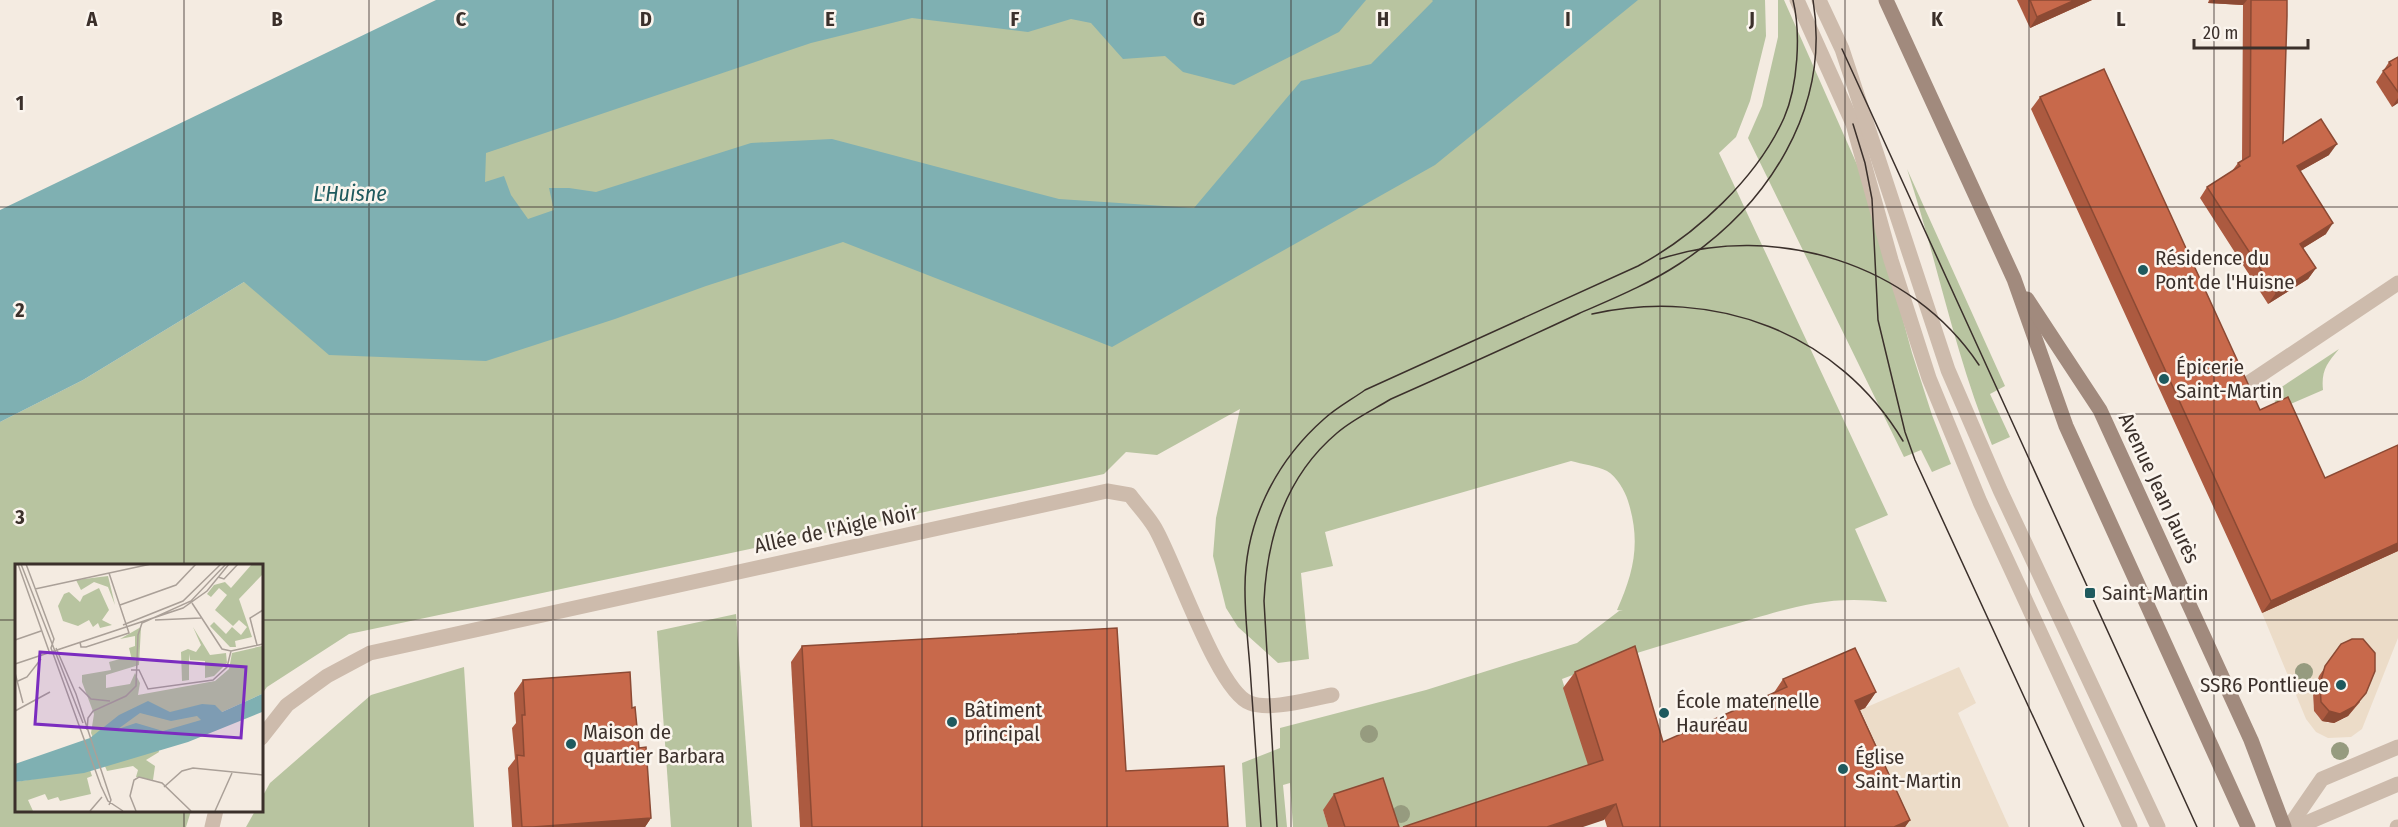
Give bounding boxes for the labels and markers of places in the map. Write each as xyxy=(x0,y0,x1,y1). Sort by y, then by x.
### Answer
place label: Résidence du Pont de l'Huisne xyxy=(2155,245,2295,295)
marker: Résidence du Pont de l'Huisne xyxy=(2136,263,2150,277)
place label: Épicerie Saint-Martin xyxy=(2176,354,2283,404)
marker: Épicerie Saint-Martin xyxy=(2157,372,2171,386)
place label: Saint-Martin xyxy=(2102,580,2209,606)
marker: Saint-Martin xyxy=(2083,586,2097,600)
place label: SSR6 Pontlieue xyxy=(2200,672,2329,698)
marker: SSR6 Pontlieue xyxy=(2334,678,2348,692)
place label: École maternelle Hauréau xyxy=(1676,688,1819,738)
place label: Bâtiment principal xyxy=(964,697,1043,747)
marker: École maternelle Hauréau xyxy=(1657,706,1671,720)
marker: Bâtiment principal xyxy=(945,715,959,729)
place label: Maison de quartier Barbara xyxy=(583,719,725,769)
marker: Maison de quartier Barbara xyxy=(564,737,578,751)
place label: Église Saint-Martin xyxy=(1855,744,1962,794)
marker: Église Saint-Martin xyxy=(1836,762,1850,776)

